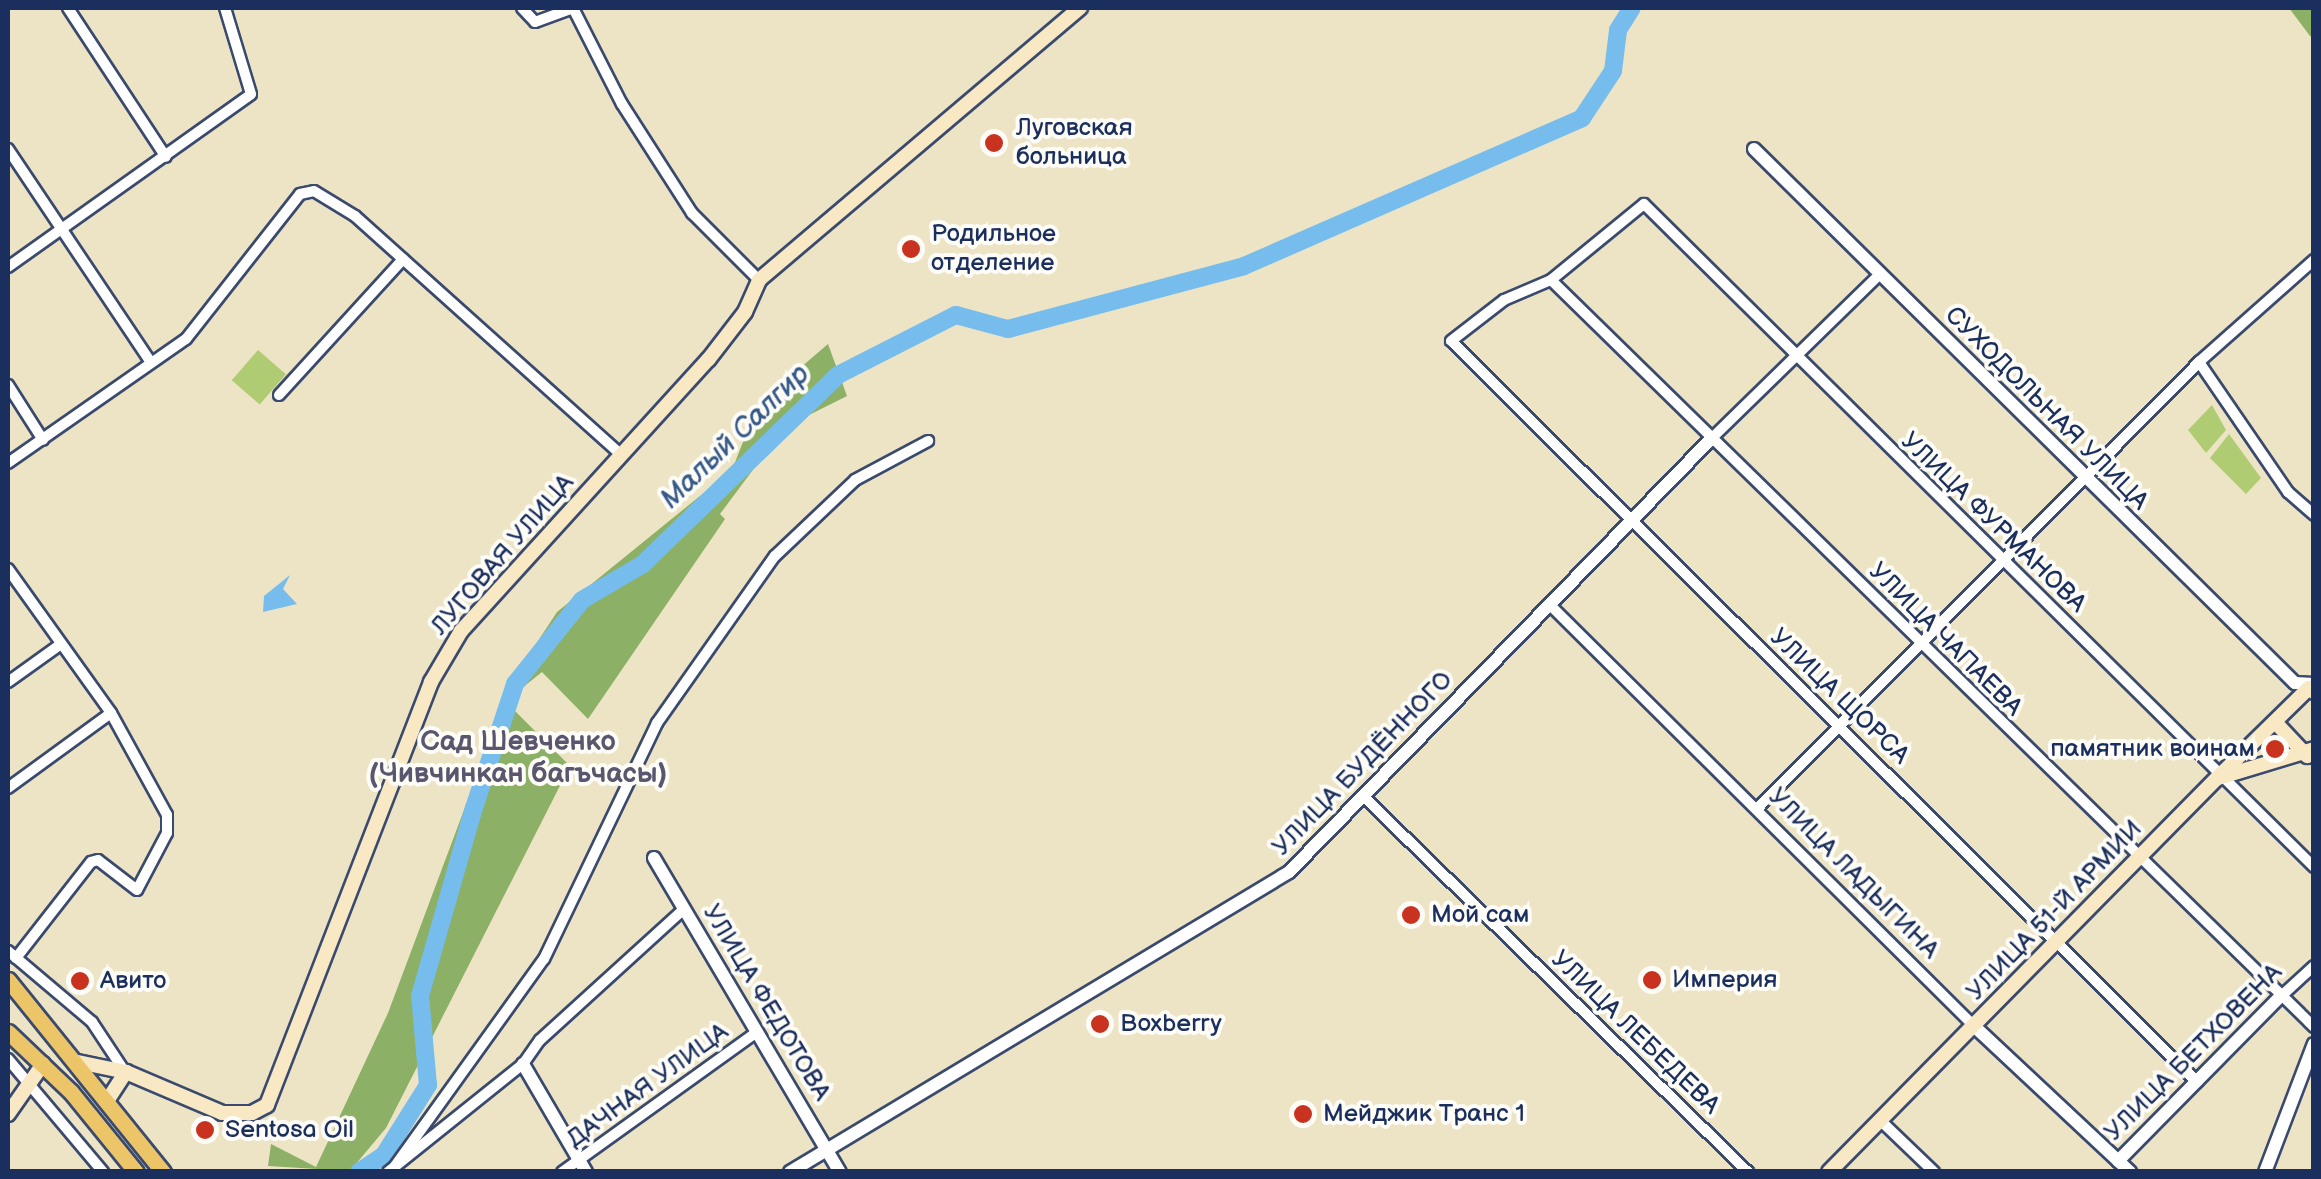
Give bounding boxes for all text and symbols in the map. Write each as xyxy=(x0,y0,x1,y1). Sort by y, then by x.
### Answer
place label: Луговская больница xyxy=(1016,114,1132,173)
marker: Луговская больница xyxy=(981,130,1007,156)
place label: Родильное отделение xyxy=(931,220,1056,279)
marker: Родильное отделение xyxy=(900,238,922,260)
street label: СУХОДОЛЬНАЯ УЛИЦА xyxy=(1938,301,2154,517)
water label: Малый Салгир xyxy=(654,358,816,516)
street label: УЛИЦА ФУРМАНОВА xyxy=(1894,427,2092,619)
street label: ЛУГОВАЯ УЛИЦА xyxy=(425,469,581,641)
street label: УЛИЦА ЧАПАЕВА xyxy=(1862,557,2028,723)
street label: УЛИЦА ЩОРСА xyxy=(1763,623,1915,771)
street label: УЛИЦА БУДЁННОГО xyxy=(1267,665,1459,863)
district label: Сад Шевченко (Чивчинкан багъчасы) xyxy=(369,725,667,791)
place label: памятник воинам xyxy=(2050,734,2255,764)
marker: памятник воинам xyxy=(2264,738,2286,760)
street label: УЛИЦА ЛАДЫГИНА xyxy=(1761,782,1945,966)
street label: УЛИЦА 51-Й АРМИИ xyxy=(1961,815,2149,1007)
street label: УЛИЦА ФЕДОТОВА xyxy=(696,900,836,1106)
place label: Мой сам xyxy=(1431,900,1529,930)
marker: Мой сам xyxy=(1400,904,1422,926)
street label: УЛИЦА ЛЕБЕДЕВА xyxy=(1545,945,1725,1121)
street label: УЛИЦА БЕТХОВЕНА xyxy=(2099,958,2289,1148)
place label: Империя xyxy=(1672,965,1777,995)
place label: Авито xyxy=(100,966,166,996)
marker: Империя xyxy=(1641,969,1663,991)
marker: Авито xyxy=(69,970,91,992)
place label: Boxberry xyxy=(1120,1009,1222,1039)
marker: Boxberry xyxy=(1089,1013,1111,1035)
street label: ДАЧНАЯ УЛИЦА xyxy=(561,1017,735,1155)
place label: Мейджик Транс 1 xyxy=(1323,1099,1525,1129)
marker: Мейджик Транс 1 xyxy=(1292,1103,1314,1125)
place label: Sentosa Oil xyxy=(225,1115,354,1145)
marker: Sentosa Oil xyxy=(194,1119,216,1141)

